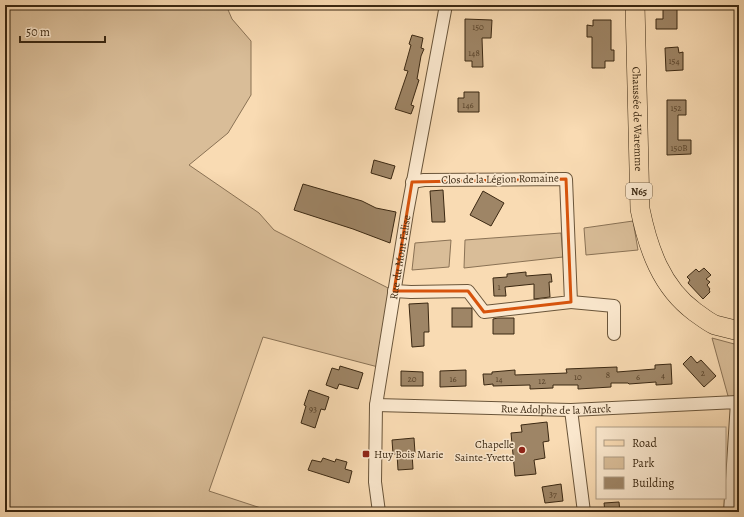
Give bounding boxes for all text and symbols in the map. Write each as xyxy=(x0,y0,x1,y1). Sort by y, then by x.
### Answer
scale bar xyxy=(20,18,105,44)
house number: 150 xyxy=(472,21,484,33)
text: 50 m xyxy=(26,24,50,40)
house number: 148 xyxy=(468,47,480,59)
house number: 154 xyxy=(668,55,680,67)
street label: Chaussée de Waremme xyxy=(629,66,647,172)
house number: 146 xyxy=(462,99,474,111)
house number: 152 xyxy=(670,102,682,114)
house number: 150B xyxy=(670,142,688,154)
street label: Clos de la Légion Romaine xyxy=(441,170,559,188)
road number: N65 xyxy=(626,183,652,199)
street label: Rue du Mont Falise xyxy=(386,214,414,301)
house number: 1 xyxy=(497,281,501,293)
house number: 2 xyxy=(701,367,706,379)
house number: 8 xyxy=(606,369,610,381)
house number: 4 xyxy=(661,369,665,381)
house number: 10 xyxy=(574,371,582,383)
house number: 6 xyxy=(636,371,640,383)
house number: 20 xyxy=(407,373,417,385)
house number: 16 xyxy=(449,373,457,385)
house number: 14 xyxy=(495,373,503,385)
house number: 12 xyxy=(538,375,546,387)
street label: Rue Adolphe de la Marck xyxy=(501,401,612,418)
house number: 93 xyxy=(309,403,317,415)
legend xyxy=(596,427,726,499)
text: Road xyxy=(632,435,658,451)
place label: Chapelle Sainte-Yvette xyxy=(455,437,514,465)
marker: Chapelle Sainte-Yvette xyxy=(517,445,527,455)
place label: Huy Bois Marie xyxy=(374,447,444,462)
marker: Huy Bois Marie xyxy=(361,449,371,459)
text: Park xyxy=(632,455,655,471)
text: Building xyxy=(632,475,674,491)
house number: 37 xyxy=(549,488,557,500)

